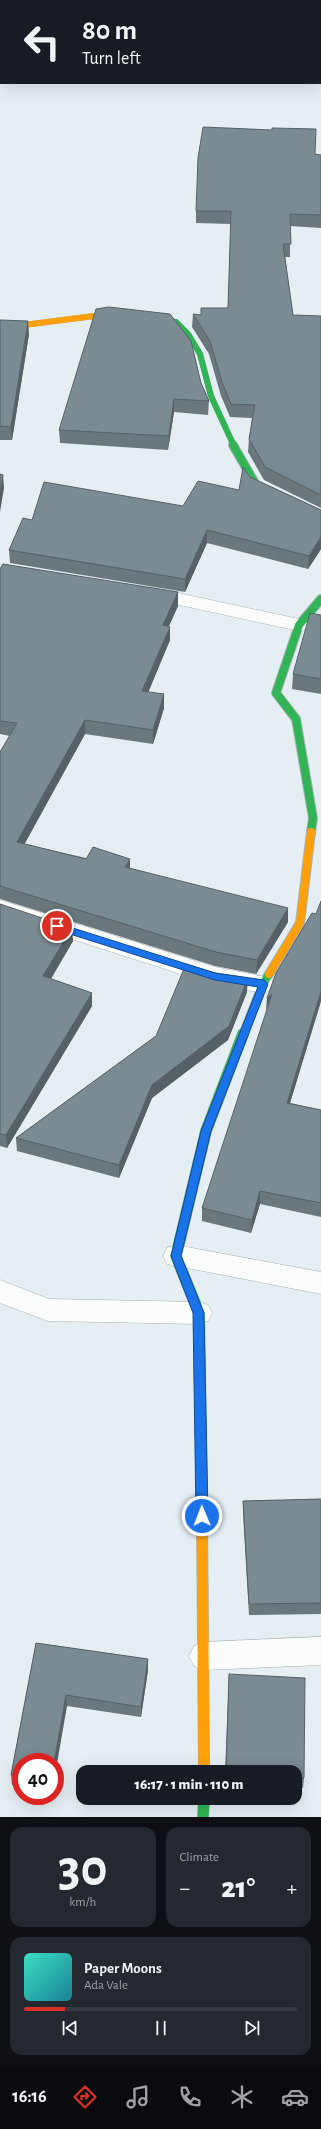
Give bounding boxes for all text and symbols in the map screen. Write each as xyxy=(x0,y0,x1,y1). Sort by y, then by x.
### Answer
icon: left xyxy=(16,16,68,68)
text: 80 m xyxy=(82,17,137,45)
text: Turn left xyxy=(82,50,141,68)
pin xyxy=(40,909,74,943)
icon: arrive xyxy=(46,915,68,937)
position arrow xyxy=(181,1495,223,1537)
speed limit sign: 40 xyxy=(12,1753,64,1805)
text: 16:17 · 1 min · 110 m xyxy=(134,1777,244,1792)
text: 30 xyxy=(58,1843,108,1895)
text: Climate xyxy=(180,1851,219,1864)
text: 21° xyxy=(221,1873,255,1903)
text: − xyxy=(180,1877,190,1899)
text: + xyxy=(286,1877,297,1899)
text: km/h xyxy=(69,1896,96,1909)
text: Paper Moons xyxy=(84,1961,162,1976)
text: Ada Vale xyxy=(84,1979,128,1992)
icon: previous xyxy=(59,2017,81,2039)
icon: pause xyxy=(150,2017,172,2039)
icon: next xyxy=(241,2017,263,2039)
icon: directions xyxy=(71,2083,99,2111)
icon: music xyxy=(124,2083,152,2111)
icon: phone xyxy=(176,2083,204,2111)
icon: climate xyxy=(228,2083,256,2111)
icon: car xyxy=(281,2083,309,2111)
text: 16:16 xyxy=(12,2088,47,2106)

